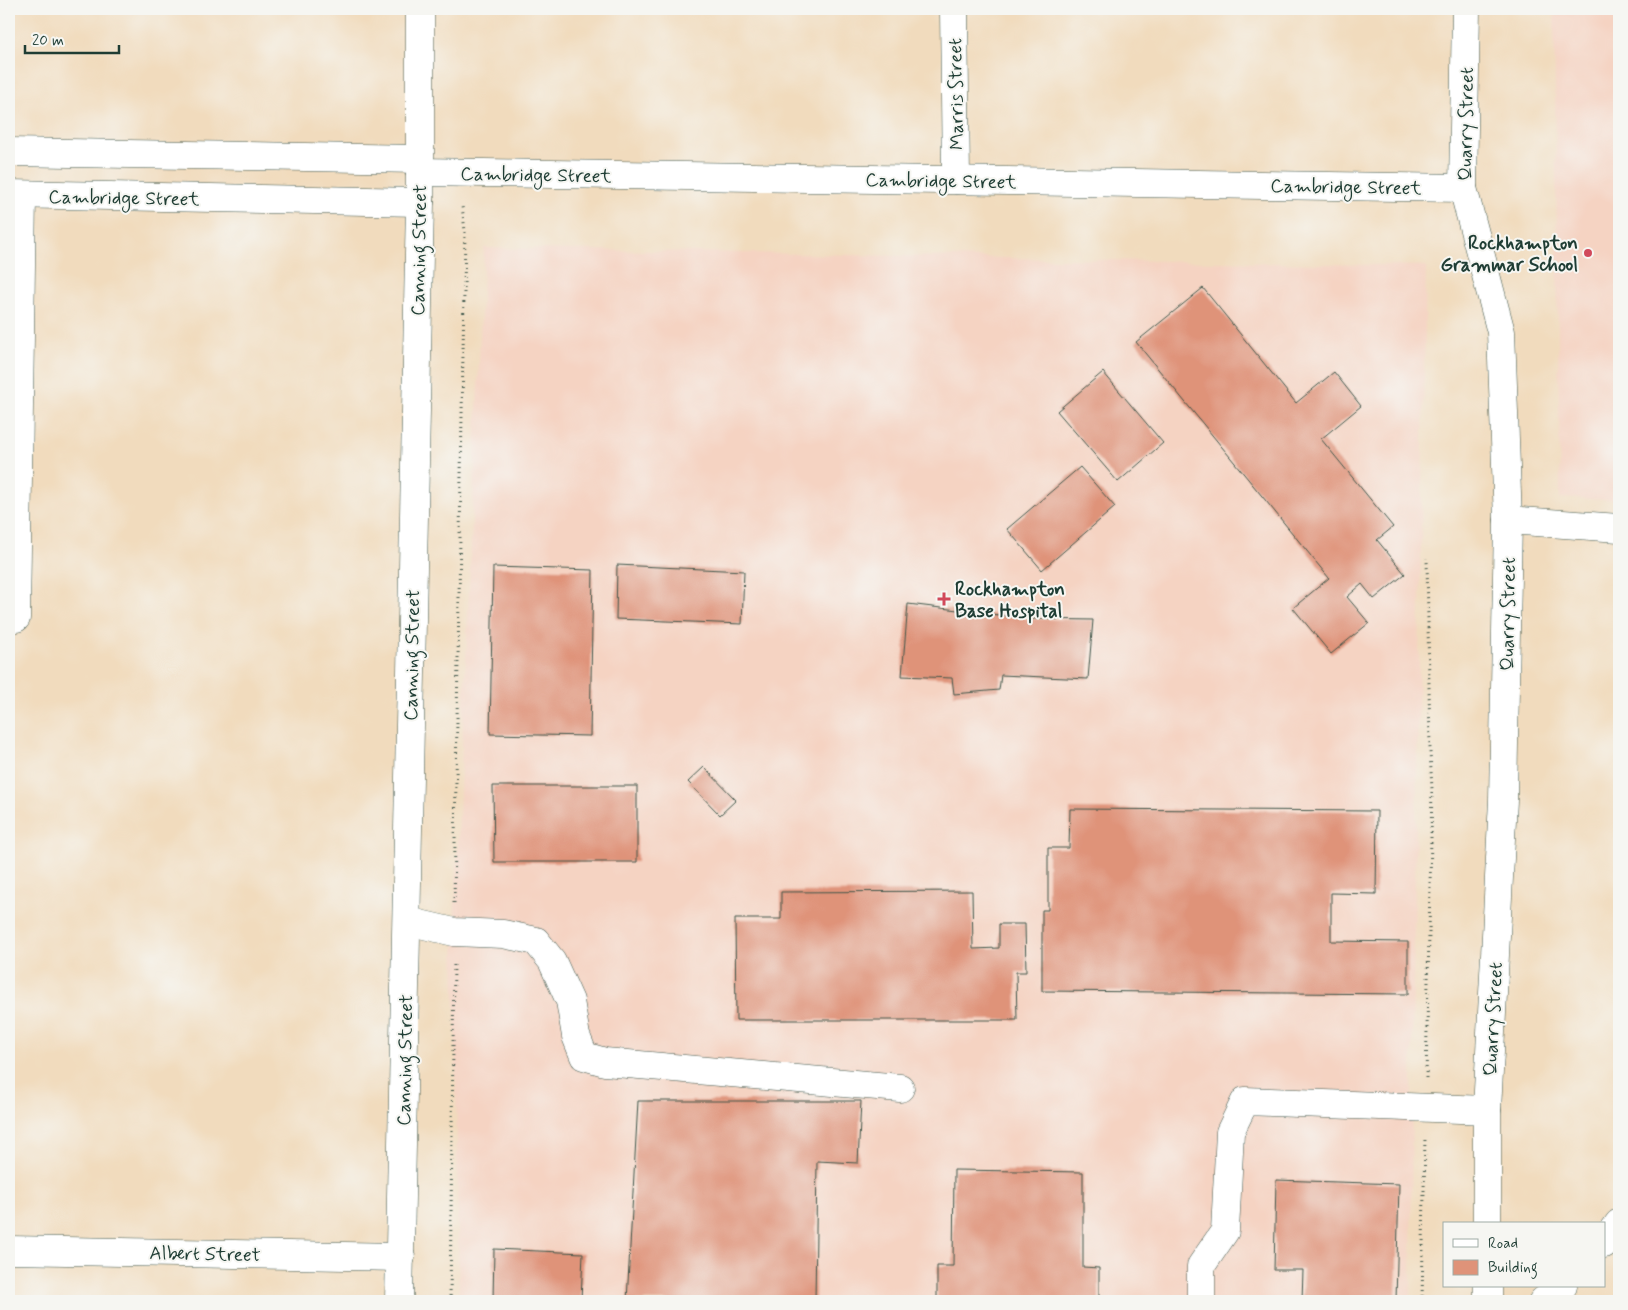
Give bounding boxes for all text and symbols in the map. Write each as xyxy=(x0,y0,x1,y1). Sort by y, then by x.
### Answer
scale bar xyxy=(25,22,119,54)
text: 20 m xyxy=(32,31,64,51)
street label: Marris Street xyxy=(943,38,970,150)
street label: Quarry Street xyxy=(1453,67,1481,181)
street label: Cambridge Street xyxy=(460,162,612,191)
street label: Cambridge Street xyxy=(865,168,1017,197)
street label: Cambridge Street xyxy=(1270,174,1422,203)
street label: Canning Street xyxy=(406,184,436,316)
street label: Cambridge Street xyxy=(48,185,200,214)
place label: Rockhampton Grammar School xyxy=(1440,231,1578,278)
marker: Rockhampton Grammar School xyxy=(1582,247,1594,259)
street label: Quarry Street xyxy=(1495,557,1523,671)
place label: Rockhampton Base Hospital xyxy=(955,577,1065,624)
street label: Canning Street xyxy=(399,589,429,721)
marker: Rockhampton Base Hospital xyxy=(937,592,951,606)
street label: Quarry Street xyxy=(1478,962,1510,1077)
street label: Canning Street xyxy=(392,994,422,1126)
legend xyxy=(1443,1222,1606,1288)
text: Road xyxy=(1488,1234,1518,1254)
street label: Albert Street xyxy=(149,1241,261,1268)
text: Building xyxy=(1488,1258,1538,1279)

